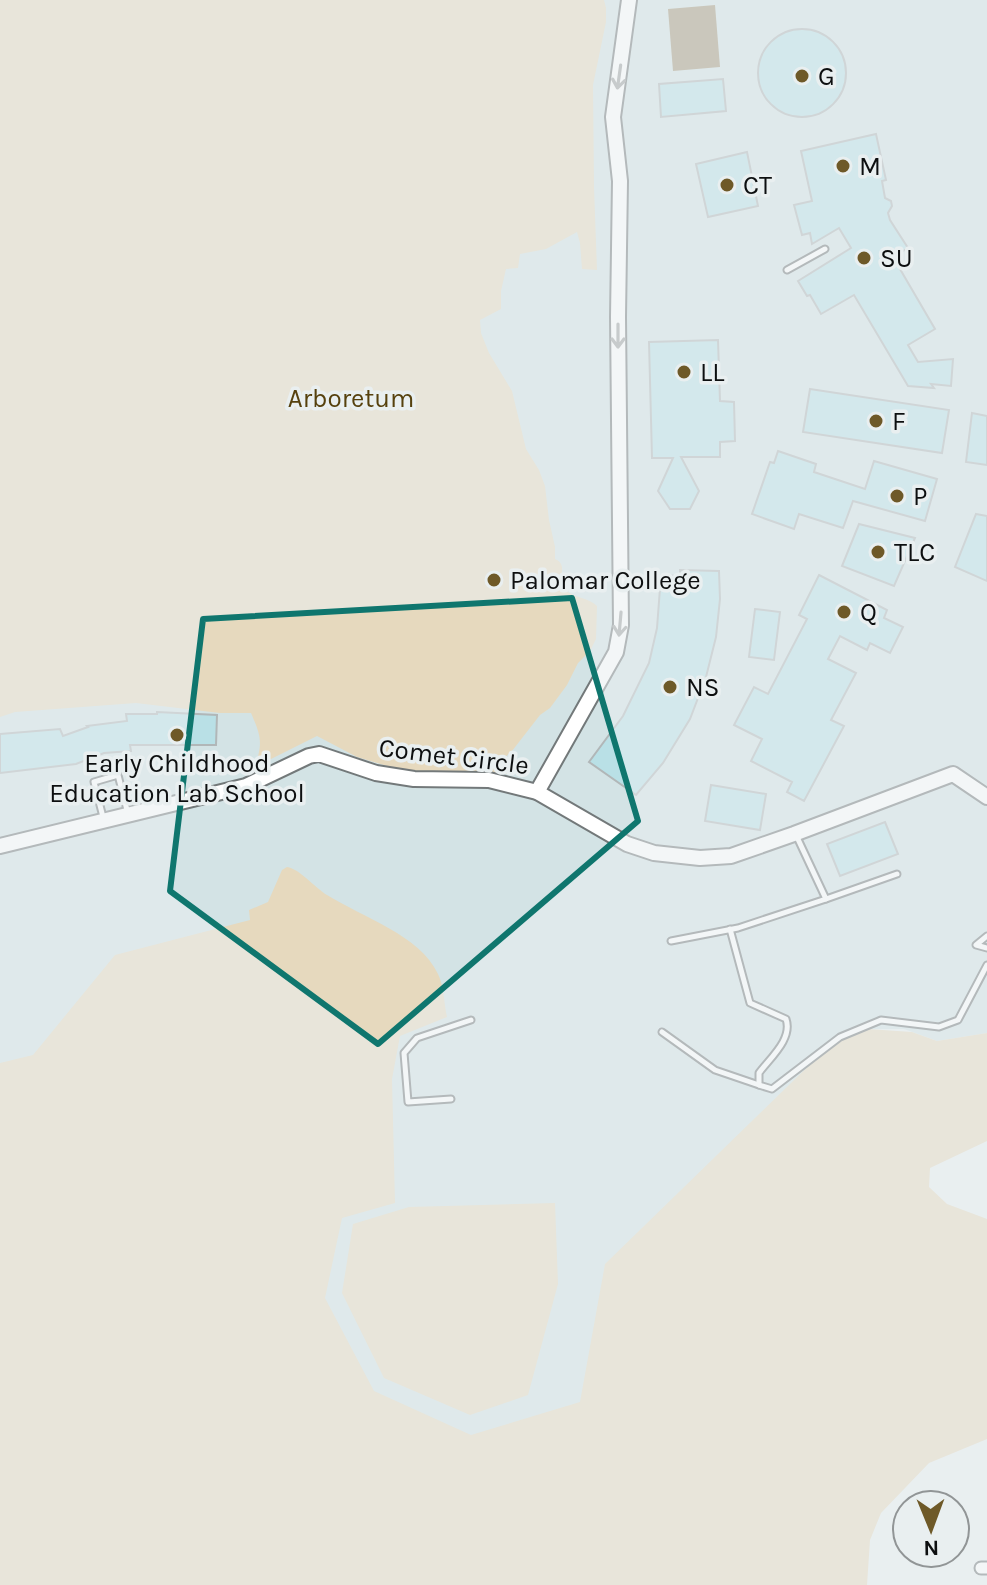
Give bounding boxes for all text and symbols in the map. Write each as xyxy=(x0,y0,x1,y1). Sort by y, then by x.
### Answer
place label: G xyxy=(818,61,835,92)
one-way arrow xyxy=(611,64,626,89)
marker: G xyxy=(793,67,811,85)
place label: M xyxy=(859,151,881,182)
marker: M xyxy=(834,157,852,175)
place label: CT xyxy=(743,170,772,201)
marker: CT xyxy=(718,176,736,194)
place label: SU xyxy=(880,243,913,274)
marker: SU xyxy=(855,249,873,267)
one-way arrow xyxy=(611,322,626,349)
place label: LL xyxy=(700,357,724,388)
marker: LL xyxy=(675,363,693,381)
park label: Arboretum xyxy=(288,383,414,414)
place label: F xyxy=(892,406,906,437)
marker: F xyxy=(867,412,885,430)
place label: P xyxy=(913,481,927,512)
marker: P xyxy=(888,487,906,505)
place label: TLC xyxy=(894,537,935,568)
marker: TLC xyxy=(869,543,887,561)
place label: Palomar College xyxy=(510,565,701,596)
marker: Palomar College xyxy=(485,571,503,589)
place label: Q xyxy=(860,597,877,628)
marker: Q xyxy=(835,603,853,621)
one-way arrow xyxy=(612,610,627,637)
place label: NS xyxy=(686,672,720,703)
marker: NS xyxy=(661,678,679,696)
marker: Early Childhood Education Lab School xyxy=(168,726,186,744)
street label: Comet Circle xyxy=(377,732,531,781)
place label: Early Childhood Education Lab School xyxy=(49,748,305,809)
north arrow xyxy=(891,1489,971,1569)
text: N xyxy=(923,1535,939,1561)

